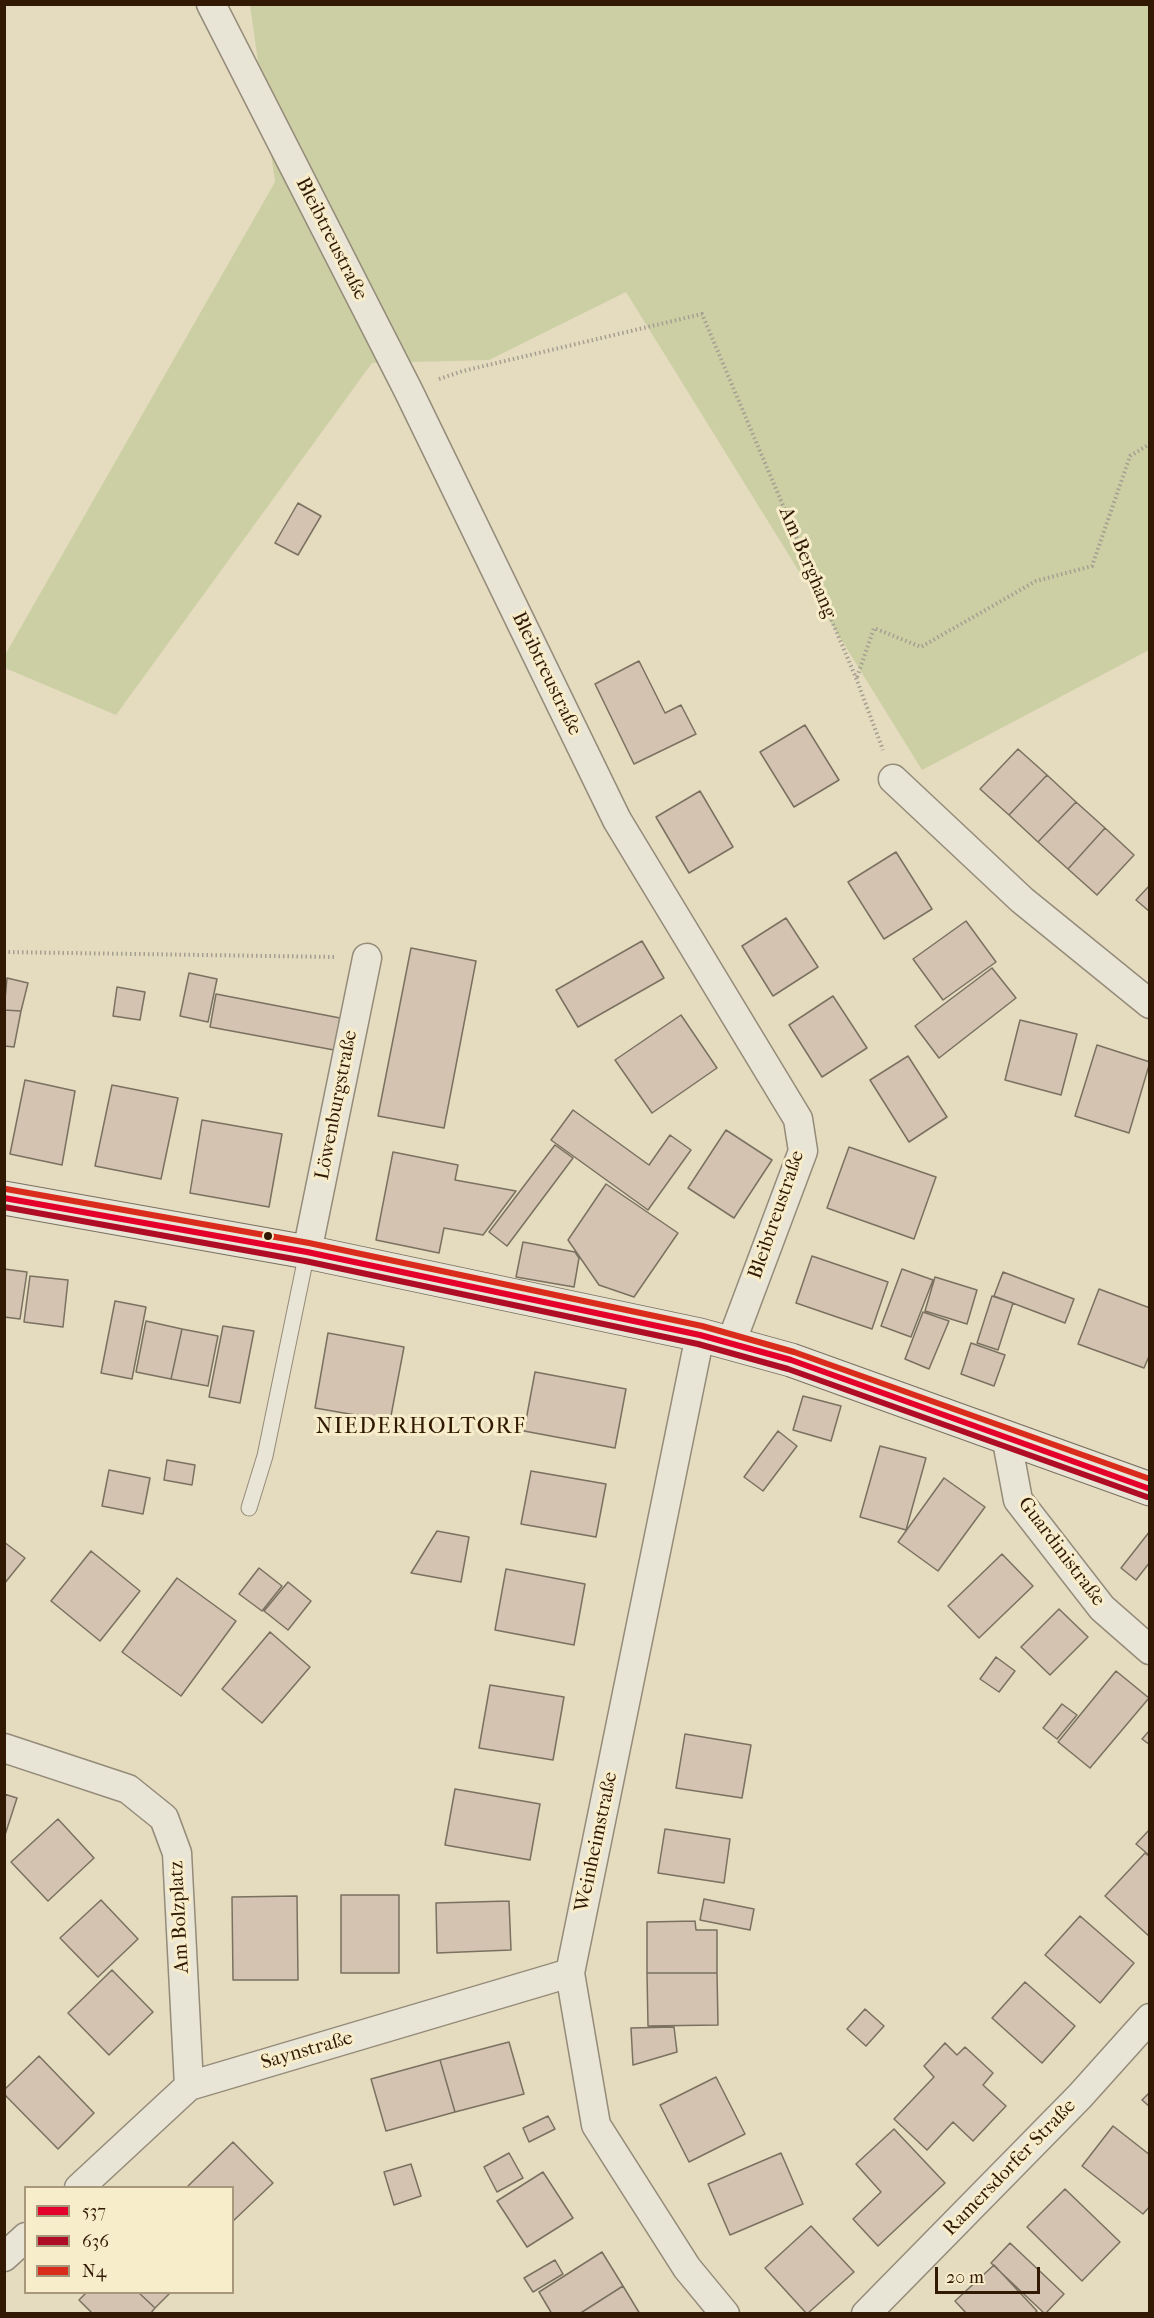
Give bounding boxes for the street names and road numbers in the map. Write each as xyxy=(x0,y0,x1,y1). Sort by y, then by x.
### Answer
street label: Bleibtreustraße xyxy=(290,174,372,304)
street label: Am Berghang xyxy=(773,504,841,622)
street label: Bleibtreustraße xyxy=(506,608,586,740)
street label: Löwenburgstraße xyxy=(311,1028,363,1182)
street label: Bleibtreustraße xyxy=(744,1148,810,1282)
street label: Guardinistraße xyxy=(1012,1493,1110,1611)
street label: Weinheimstraße xyxy=(570,1770,624,1914)
street label: Am Bolzplatz xyxy=(165,1860,195,1974)
street label: Saynstraße xyxy=(258,2026,356,2076)
street label: Ramersdorfer Straße xyxy=(939,2095,1081,2241)

